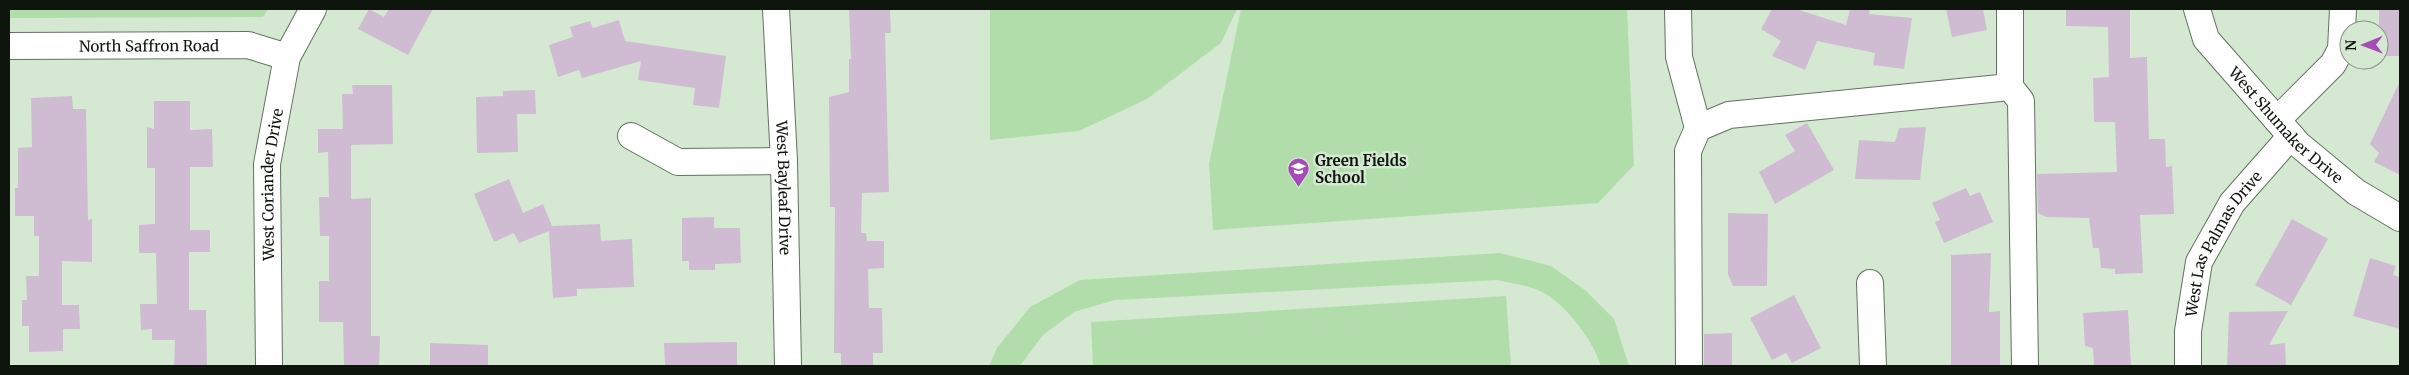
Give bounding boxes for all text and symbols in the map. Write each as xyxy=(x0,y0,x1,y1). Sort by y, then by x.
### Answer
north arrow xyxy=(2339,20,2389,70)
street label: North Saffron Road xyxy=(79,36,219,55)
text: N xyxy=(2342,40,2360,51)
street label: West Shumaker Drive xyxy=(2224,62,2347,187)
street label: West Coriander Drive xyxy=(258,106,287,262)
street label: West Bayleaf Drive xyxy=(772,119,795,255)
place label: Green Fields School xyxy=(1315,151,1407,187)
school or university icon: Green Fields School xyxy=(1287,157,1311,188)
street label: West Las Palmas Drive xyxy=(2181,167,2266,319)

